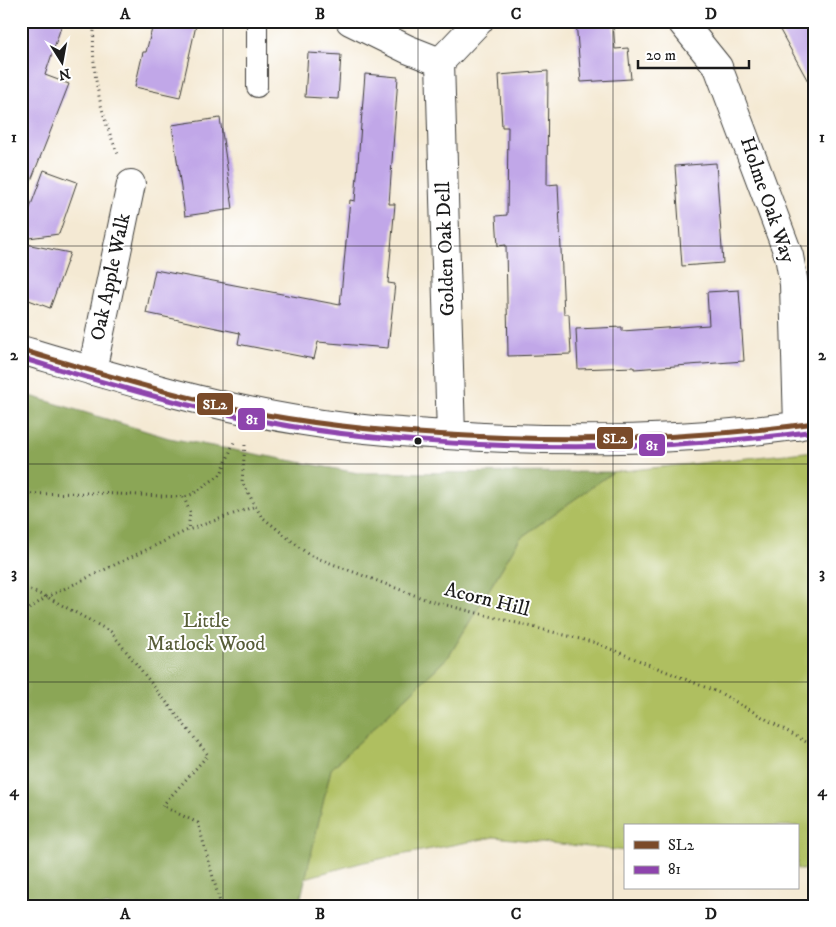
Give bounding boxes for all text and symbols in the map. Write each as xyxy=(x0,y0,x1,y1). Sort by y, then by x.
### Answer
text: A xyxy=(119,4,131,24)
text: B xyxy=(315,4,325,24)
text: C xyxy=(511,4,521,24)
text: D xyxy=(705,4,717,24)
north arrow xyxy=(38,38,88,88)
scale bar xyxy=(638,38,750,70)
text: 20 m xyxy=(646,46,676,65)
text: N xyxy=(56,64,72,84)
text: 1 xyxy=(11,127,17,147)
text: 1 xyxy=(819,127,825,147)
street label: Holme Oak Way xyxy=(734,134,800,267)
street label: Golden Oak Dell xyxy=(431,181,461,317)
street label: Oak Apple Walk xyxy=(85,211,137,343)
text: 2 xyxy=(10,345,19,365)
text: 2 xyxy=(818,345,827,365)
line badge: SL2 xyxy=(196,392,234,416)
text: SL2 xyxy=(203,396,228,414)
line badge: 81 xyxy=(237,407,266,431)
text: 81 xyxy=(246,411,258,429)
line badge: SL2 xyxy=(596,426,634,450)
text: SL2 xyxy=(603,430,628,448)
line badge: 81 xyxy=(638,433,666,457)
unlabelled marker xyxy=(413,436,423,446)
text: 81 xyxy=(646,437,658,455)
text: 3 xyxy=(11,563,17,583)
text: 3 xyxy=(819,563,825,583)
street label: Acorn Hill xyxy=(442,577,532,623)
park label: Little Matlock Wood xyxy=(147,609,265,657)
text: 4 xyxy=(8,781,19,801)
text: 4 xyxy=(816,781,827,801)
legend xyxy=(624,824,798,890)
text: SL2 xyxy=(668,836,695,855)
text: 81 xyxy=(668,860,681,879)
text: A xyxy=(119,904,131,924)
text: B xyxy=(315,904,325,924)
text: C xyxy=(511,904,521,924)
text: D xyxy=(705,904,717,924)

